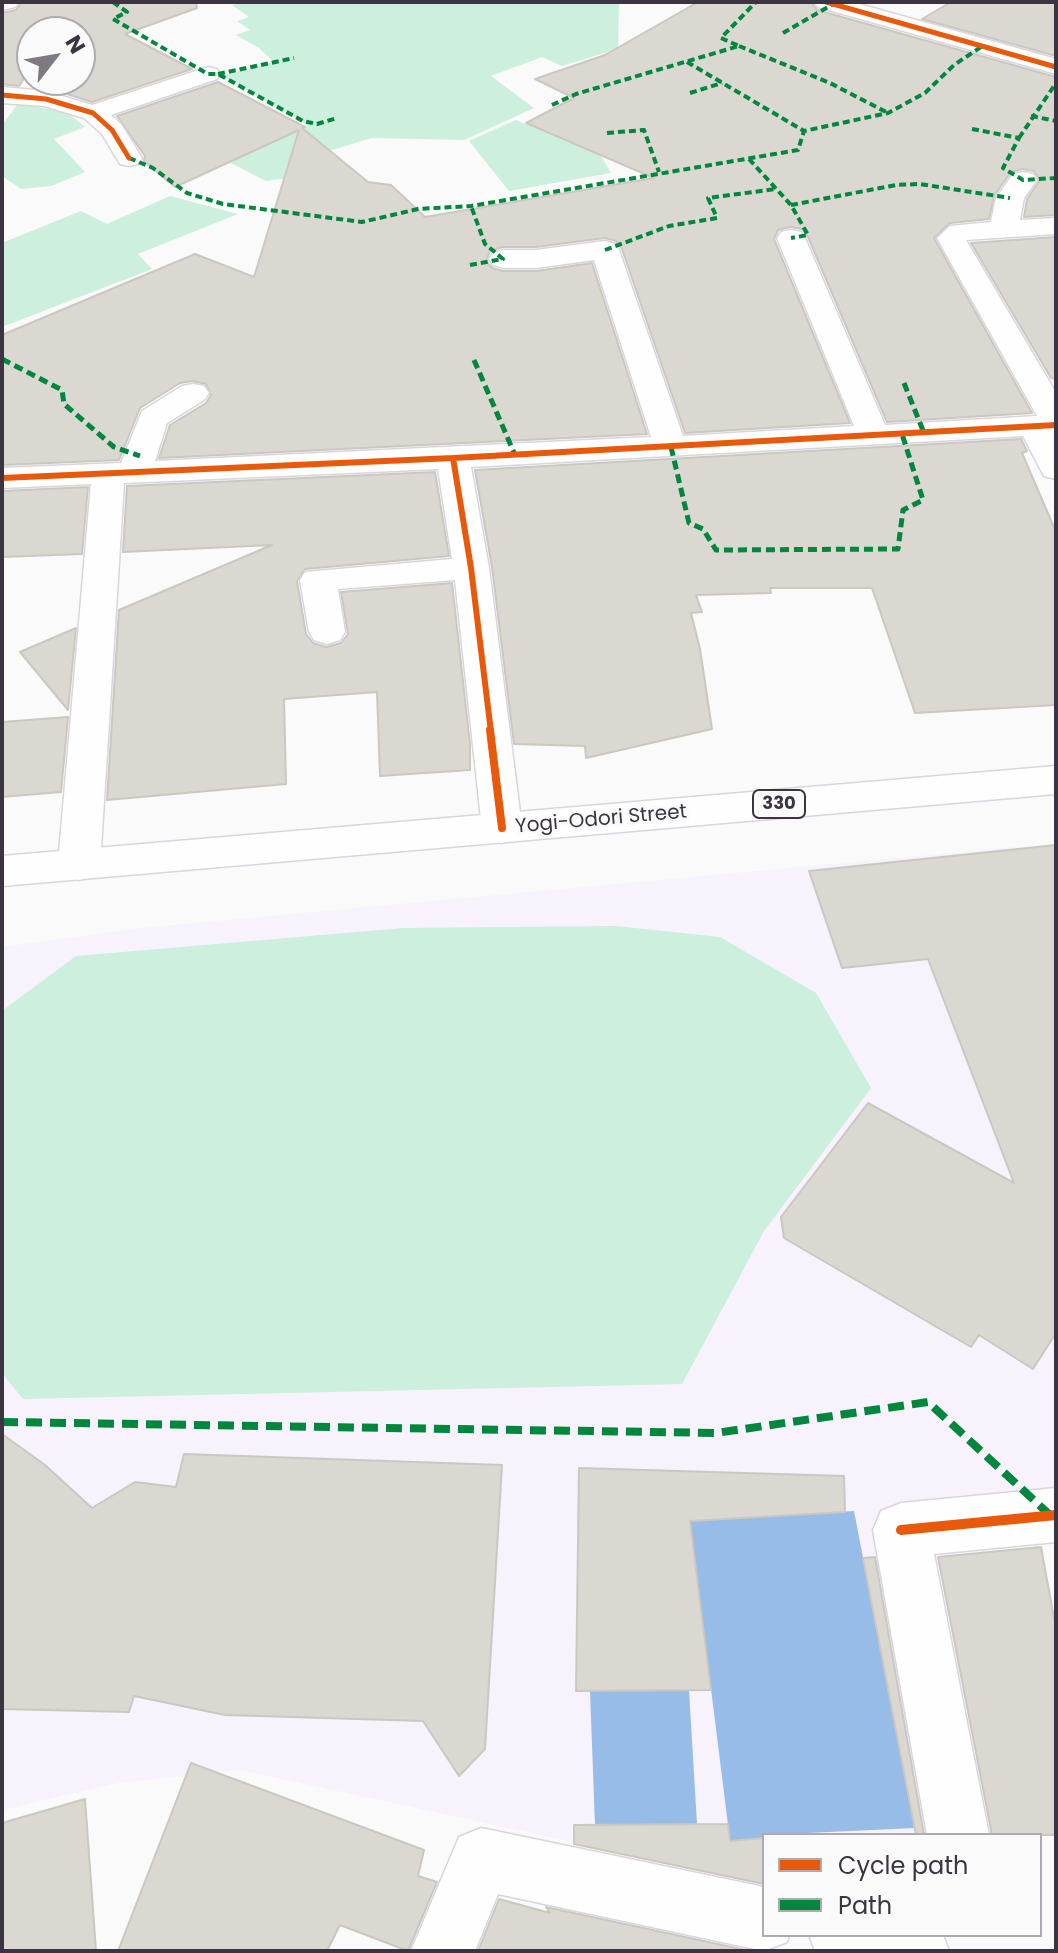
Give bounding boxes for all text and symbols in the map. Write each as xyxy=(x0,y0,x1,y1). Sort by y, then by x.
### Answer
north arrow xyxy=(16,16,96,96)
text: N xyxy=(58,29,93,59)
road number: 330 xyxy=(753,790,805,818)
street label: Yogi-Odori Street xyxy=(514,801,688,839)
legend xyxy=(762,1833,1042,1937)
text: Cycle path xyxy=(838,1849,968,1882)
text: Path xyxy=(838,1889,892,1922)

